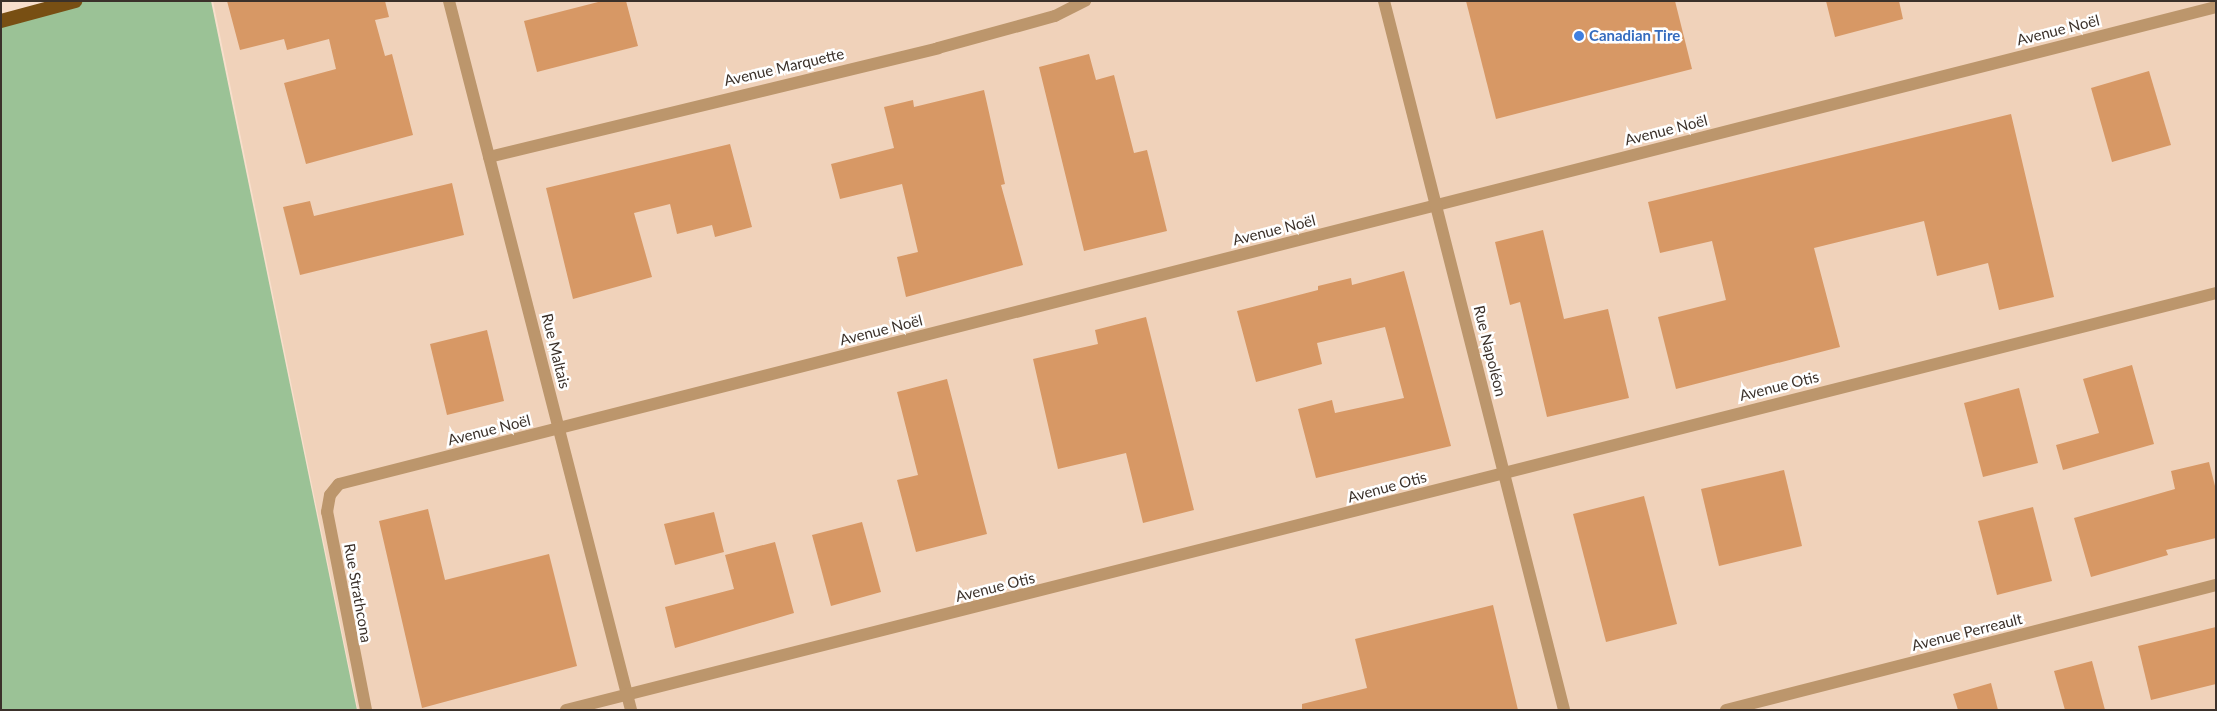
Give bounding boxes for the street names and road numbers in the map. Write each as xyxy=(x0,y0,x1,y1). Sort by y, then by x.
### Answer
street label: Avenue Noël xyxy=(2015,11,2101,49)
street label: Avenue Marquette xyxy=(722,44,846,90)
street label: Avenue Noël xyxy=(1623,111,1709,149)
street label: Avenue Noël xyxy=(1231,211,1317,249)
street label: Rue Napoléon xyxy=(1470,304,1510,398)
street label: Avenue Noël xyxy=(838,311,924,349)
street label: Rue Maltais xyxy=(538,312,574,390)
street label: Avenue Otis xyxy=(1737,367,1821,405)
street label: Avenue Noël xyxy=(446,411,532,449)
street label: Avenue Otis xyxy=(1345,468,1429,506)
street label: Rue Strathcona xyxy=(340,542,376,644)
street label: Avenue Otis xyxy=(953,568,1037,606)
street label: Avenue Perreault xyxy=(1910,610,2024,654)

